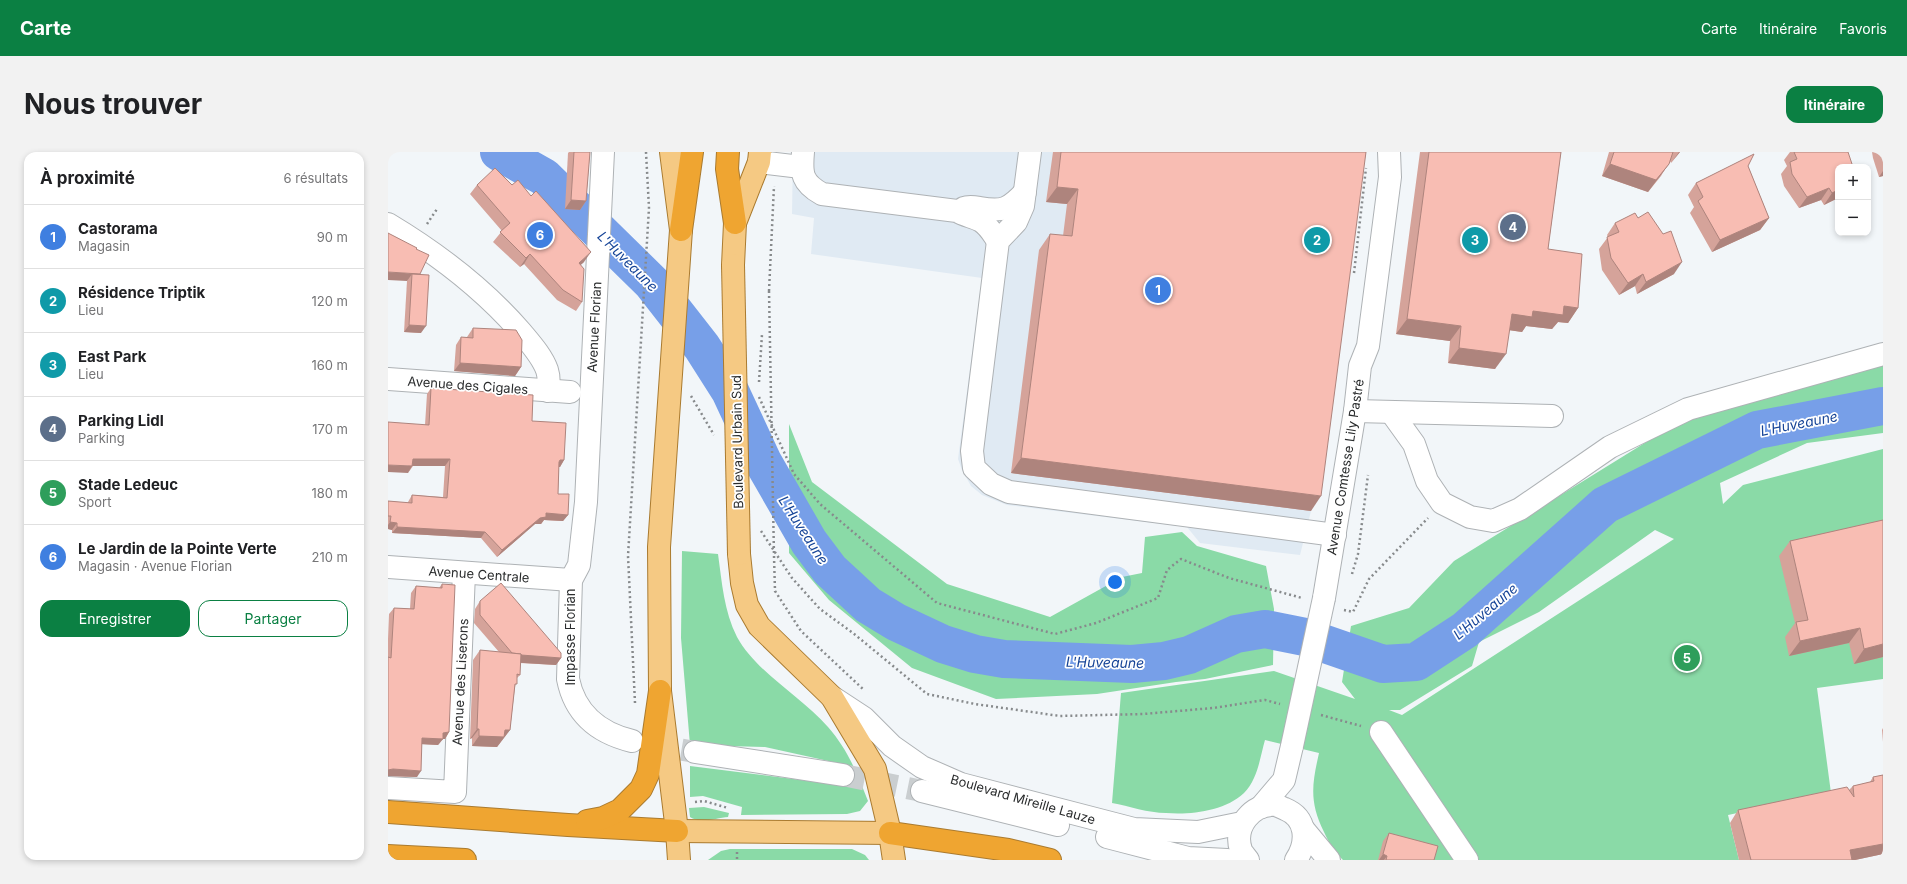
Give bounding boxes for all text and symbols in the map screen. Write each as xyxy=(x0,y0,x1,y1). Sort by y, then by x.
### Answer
text: Carte xyxy=(20,17,71,40)
text: Carte xyxy=(1701,20,1737,37)
text: Itinéraire xyxy=(1759,20,1817,37)
text: Favoris xyxy=(1839,20,1887,37)
button: Itinéraire xyxy=(1786,86,1883,123)
text: Nous trouver xyxy=(24,87,202,121)
map controls xyxy=(1835,164,1871,236)
button: + xyxy=(1835,164,1871,200)
text: À proximité xyxy=(40,168,135,188)
text: 6 résultats xyxy=(284,170,348,186)
button: − xyxy=(1835,200,1871,236)
pin: 4 xyxy=(1500,212,1526,242)
text: Castorama xyxy=(78,219,158,238)
pin: 6 xyxy=(527,220,553,250)
pin: 2 xyxy=(1304,225,1330,255)
pin: 3 xyxy=(1462,225,1488,255)
water label: L'Huveaune xyxy=(594,227,662,295)
text: 1 xyxy=(50,229,56,245)
text: 90 m xyxy=(317,229,348,245)
text: Magasin xyxy=(78,238,130,254)
pin: 1 xyxy=(1145,275,1171,305)
street label: Avenue Florian xyxy=(584,281,604,373)
text: Résidence Triptik xyxy=(78,283,205,302)
text: 2 xyxy=(49,293,57,309)
text: 120 m xyxy=(312,293,348,309)
text: Lieu xyxy=(78,302,104,318)
text: East Park xyxy=(78,347,147,366)
text: 3 xyxy=(49,357,57,373)
text: 160 m xyxy=(311,357,348,373)
text: Lieu xyxy=(78,366,104,382)
street label: Avenue des Cigales xyxy=(407,373,529,397)
street label: Boulevard Urbain Sud xyxy=(728,375,746,509)
street label: Avenue Comtesse Lily Pastré xyxy=(1323,378,1367,556)
water label: L'Huveaune xyxy=(1759,407,1839,439)
text: Parking Lidl xyxy=(78,411,164,430)
text: 4 xyxy=(49,421,57,437)
text: 170 m xyxy=(312,421,348,437)
text: Parking xyxy=(78,430,125,446)
text: Stade Ledeuc xyxy=(78,475,178,494)
text: 5 xyxy=(49,485,57,501)
text: 180 m xyxy=(311,485,348,501)
water label: L'Huveaune xyxy=(776,492,832,568)
text: Sport xyxy=(78,494,111,510)
text: Le Jardin de la Pointe Verte xyxy=(78,539,277,558)
text: 6 xyxy=(49,549,57,565)
text: 210 m xyxy=(312,549,348,565)
text: Magasin · Avenue Florian xyxy=(78,558,232,574)
street label: Avenue Centrale xyxy=(428,562,530,586)
your location xyxy=(1105,572,1125,592)
water label: L'Huveaune xyxy=(1450,579,1520,643)
street label: Impasse Florian xyxy=(562,588,578,686)
button: Enregistrer xyxy=(40,600,190,637)
button: Partager xyxy=(198,600,348,637)
street label: Avenue des Liserons xyxy=(449,618,471,746)
pin: 5 xyxy=(1674,643,1700,673)
water label: L'Huveaune xyxy=(1066,653,1144,671)
street label: Boulevard Mireille Lauze xyxy=(949,771,1097,827)

